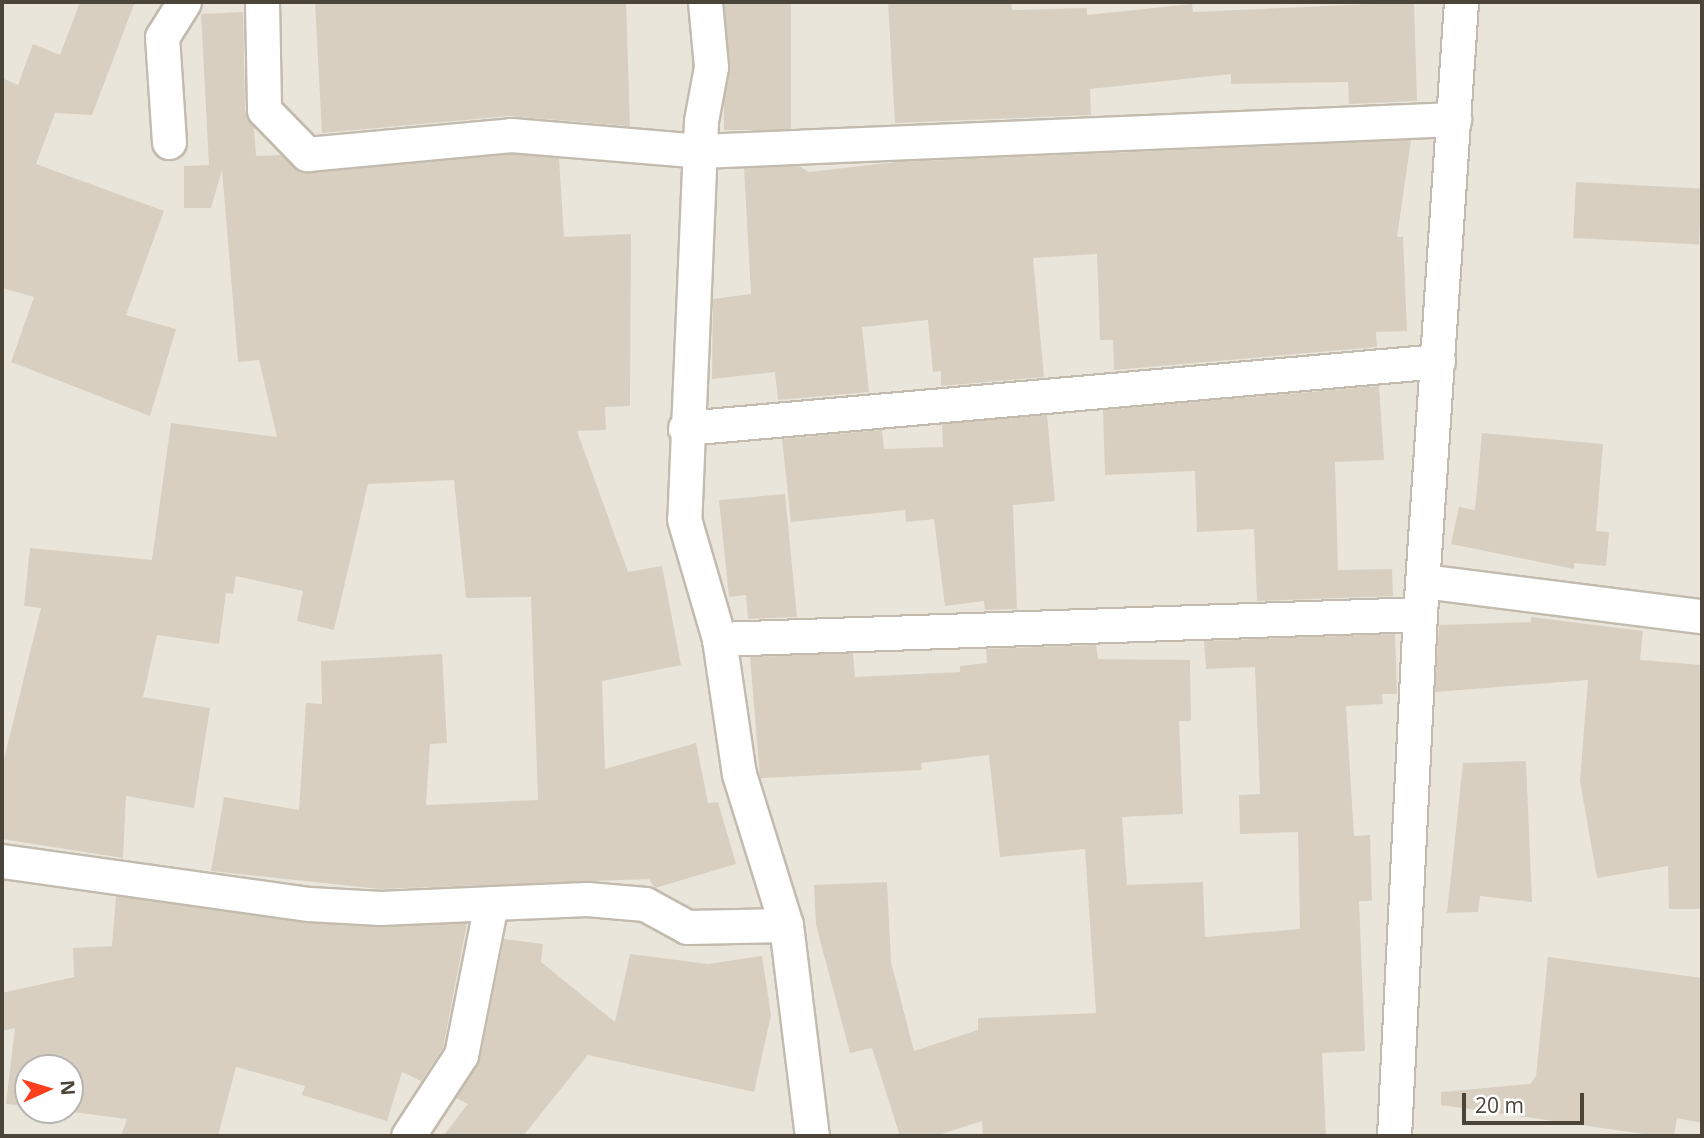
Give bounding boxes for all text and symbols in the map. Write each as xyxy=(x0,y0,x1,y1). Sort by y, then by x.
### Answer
north arrow xyxy=(14,1054,84,1124)
scale bar xyxy=(1466,1078,1588,1122)
text: N xyxy=(54,1079,81,1096)
text: 20 m xyxy=(1475,1091,1524,1119)

